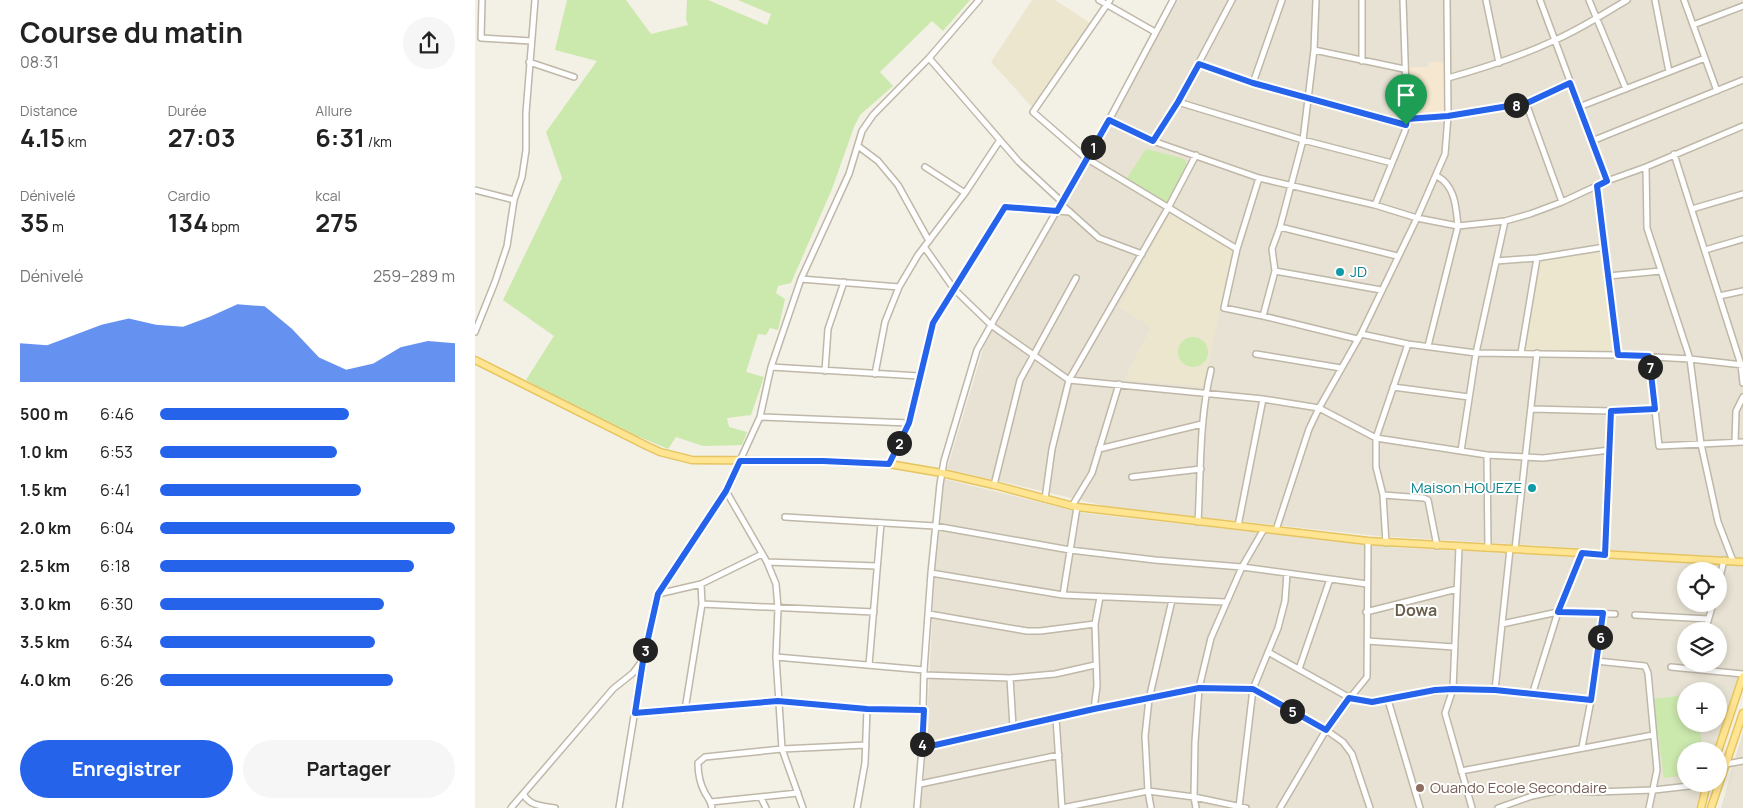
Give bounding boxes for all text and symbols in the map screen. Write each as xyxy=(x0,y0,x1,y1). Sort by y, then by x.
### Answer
text: Course du matin xyxy=(20,13,243,51)
button: share xyxy=(403,17,455,69)
text: 08:31 xyxy=(20,51,59,73)
pin xyxy=(1385,74,1427,125)
icon: arrive xyxy=(1392,81,1420,109)
pin: 8 xyxy=(1503,92,1529,118)
text: 8 xyxy=(1512,96,1521,115)
text: Distance xyxy=(20,101,77,120)
text: Durée xyxy=(168,101,207,120)
text: Allure xyxy=(315,101,352,120)
text: 4.15 xyxy=(20,120,65,155)
text: 27:03 xyxy=(168,120,235,155)
text: 6:31 xyxy=(315,120,365,155)
text: km xyxy=(65,132,87,151)
text: /km xyxy=(365,132,392,151)
pin: 1 xyxy=(1081,134,1105,160)
text: 1 xyxy=(1090,138,1097,157)
text: Dénivelé xyxy=(20,186,75,205)
text: Cardio xyxy=(168,186,210,205)
text: kcal xyxy=(315,186,341,205)
text: 35 xyxy=(20,205,49,240)
text: 134 xyxy=(168,205,208,240)
text: 275 xyxy=(315,205,358,240)
text: m xyxy=(49,217,64,236)
text: bpm xyxy=(208,217,240,236)
place label: JD xyxy=(1350,261,1367,282)
text: Dénivelé xyxy=(20,265,83,287)
text: 259–289 m xyxy=(373,265,455,287)
marker: JD xyxy=(1334,266,1346,278)
pin: 7 xyxy=(1637,354,1663,380)
text: 7 xyxy=(1647,358,1654,377)
text: 500 m xyxy=(20,403,68,425)
text: 6:46 xyxy=(100,403,134,425)
pin: 2 xyxy=(887,430,911,456)
text: 2 xyxy=(895,434,904,453)
text: 1.0 km xyxy=(20,441,68,463)
text: 6:53 xyxy=(100,441,133,463)
place label: Maison HOUEZE xyxy=(1411,477,1522,498)
text: 1.5 km xyxy=(20,479,67,501)
text: 6:41 xyxy=(100,479,130,501)
marker: Maison HOUEZE xyxy=(1526,482,1538,494)
text: 2.0 km xyxy=(20,517,71,539)
text: 6:04 xyxy=(100,517,134,539)
text: 2.5 km xyxy=(20,555,70,577)
text: 6:18 xyxy=(100,555,130,577)
map controls xyxy=(1677,562,1727,792)
button: locate xyxy=(1677,562,1727,612)
text: 3.0 km xyxy=(20,593,71,615)
text: 6:30 xyxy=(100,593,133,615)
district label: Dowa xyxy=(1395,599,1437,621)
button: layers xyxy=(1677,622,1727,672)
pin: 6 xyxy=(1587,624,1613,650)
text: 6 xyxy=(1596,628,1605,647)
text: 3.5 km xyxy=(20,631,70,653)
text: 6:34 xyxy=(100,631,133,653)
pin: 3 xyxy=(633,638,657,662)
text: 3 xyxy=(641,641,650,660)
text: 4.0 km xyxy=(20,669,71,691)
text: 6:26 xyxy=(100,669,134,691)
button: + xyxy=(1677,682,1727,732)
pin: 5 xyxy=(1279,698,1305,724)
text: 5 xyxy=(1288,702,1297,721)
pin: 4 xyxy=(909,732,935,756)
text: 4 xyxy=(918,735,927,754)
button: Enregistrer xyxy=(20,740,233,798)
button: Partager xyxy=(243,740,455,798)
button: − xyxy=(1677,742,1727,792)
place label: Ouando Ecole Secondaire xyxy=(1430,777,1607,798)
marker: Ouando Ecole Secondaire xyxy=(1414,782,1426,794)

